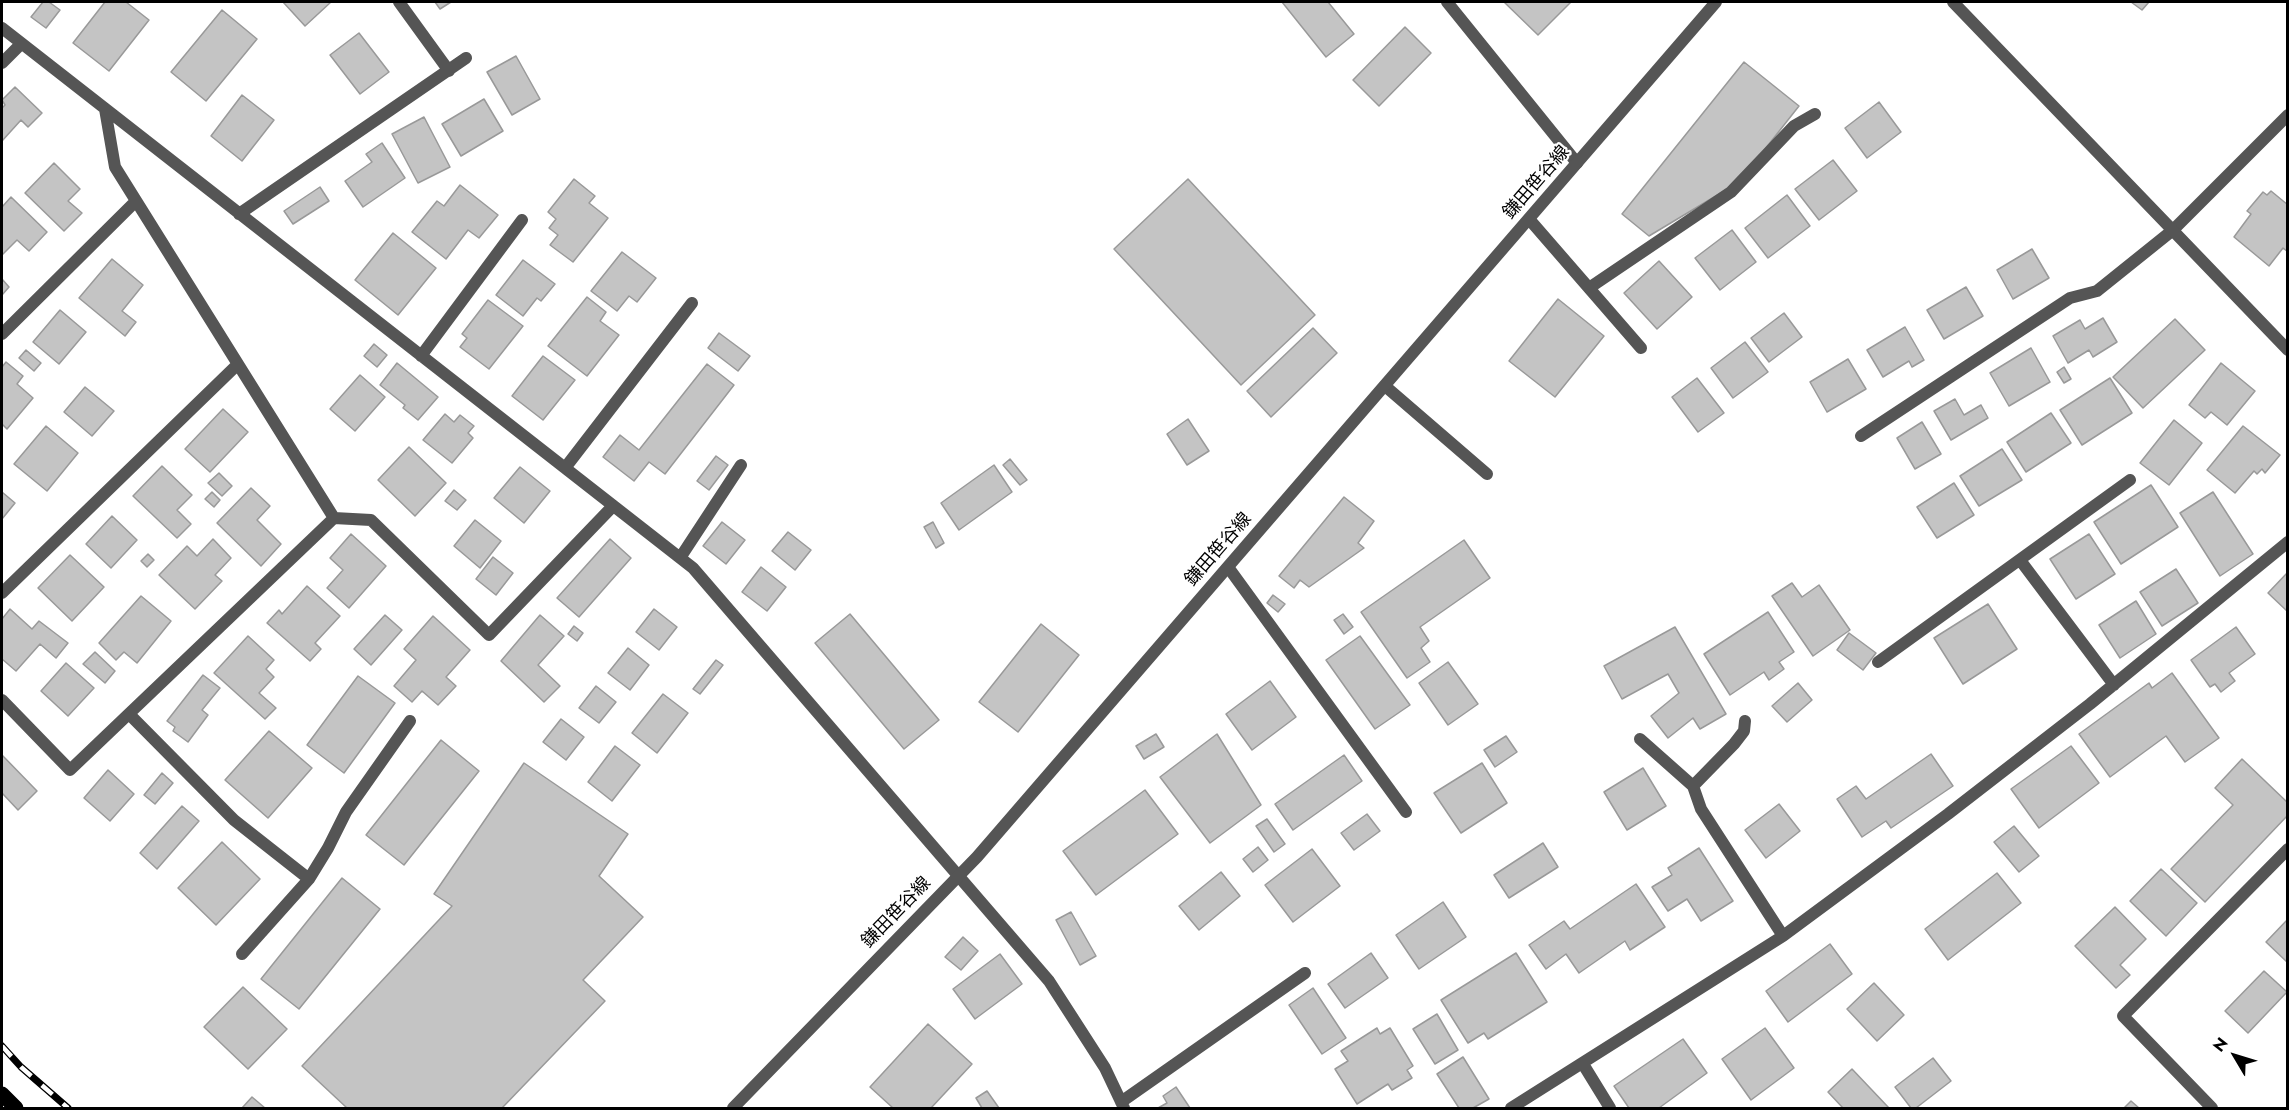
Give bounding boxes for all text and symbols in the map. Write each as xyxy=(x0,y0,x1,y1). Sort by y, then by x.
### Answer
street label: 鎌田笹谷線 xyxy=(1499,142,1575,224)
street label: 鎌田笹谷線 xyxy=(1181,509,1257,591)
street label: 鎌田笹谷線 xyxy=(858,873,936,953)
north arrow xyxy=(2205,1026,2265,1086)
text: N xyxy=(2207,1033,2233,1057)

